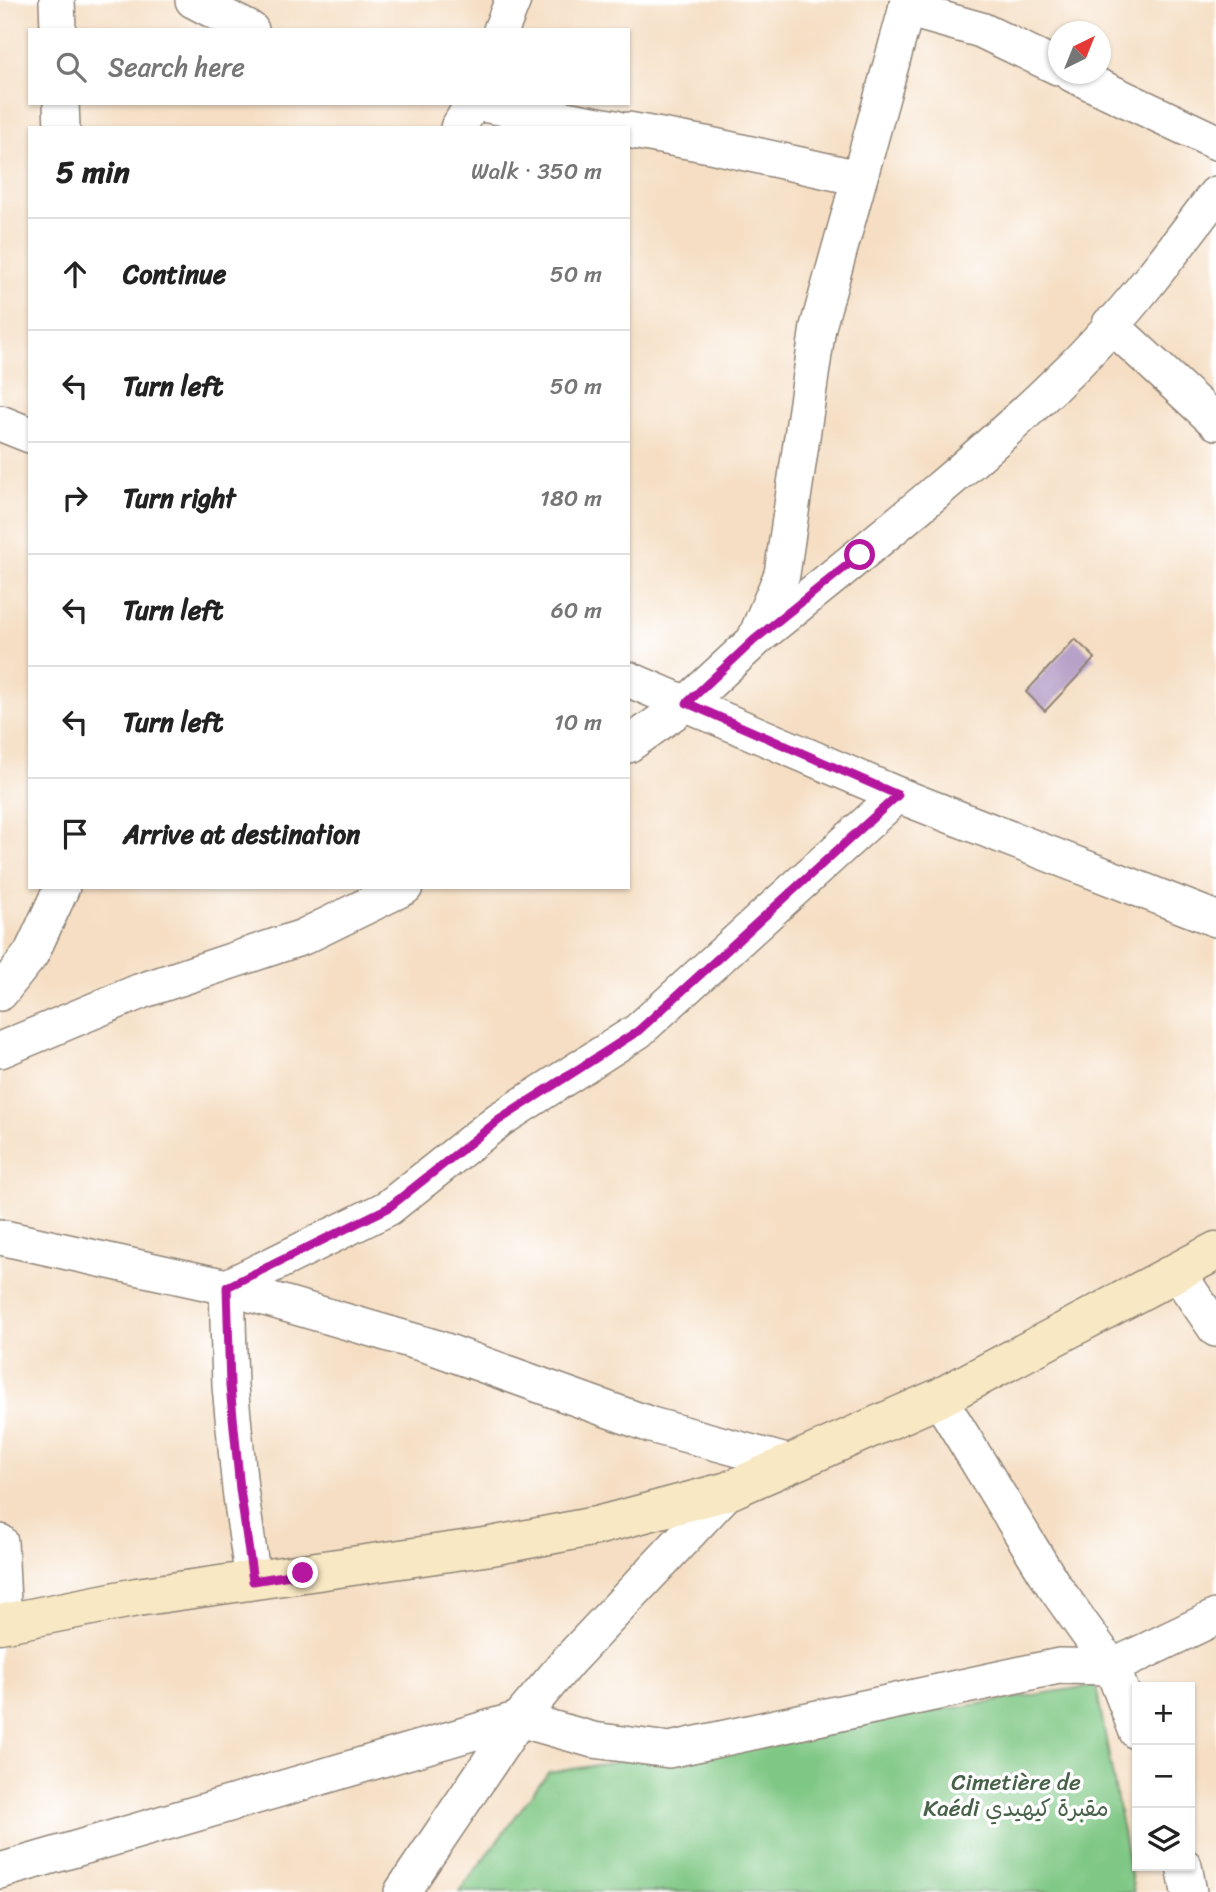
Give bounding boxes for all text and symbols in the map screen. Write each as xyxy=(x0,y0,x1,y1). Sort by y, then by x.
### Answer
north arrow xyxy=(1048,21,1111,84)
search box xyxy=(28,28,630,105)
text: Search here xyxy=(108,44,245,90)
icon: search xyxy=(52,48,90,86)
text: 5 min xyxy=(56,145,130,199)
text: Walk · 350 m xyxy=(471,151,602,192)
text: Continue xyxy=(123,251,226,297)
text: 50 m xyxy=(550,254,602,295)
icon: ahead xyxy=(56,255,94,293)
text: Turn left xyxy=(123,363,223,409)
text: 50 m xyxy=(550,366,602,407)
icon: left xyxy=(56,367,94,405)
text: Turn right xyxy=(123,475,236,521)
text: 180 m xyxy=(540,478,602,519)
icon: right xyxy=(56,479,94,517)
route start xyxy=(844,539,875,570)
text: Turn left xyxy=(123,587,223,633)
text: 60 m xyxy=(551,590,602,631)
icon: left xyxy=(56,591,94,629)
text: Turn left xyxy=(123,699,223,745)
text: 10 m xyxy=(554,702,602,743)
icon: left xyxy=(56,703,94,741)
text: Arrive at destination xyxy=(123,811,360,857)
icon: arrive xyxy=(56,815,94,853)
route end xyxy=(287,1557,318,1588)
map controls xyxy=(1132,1682,1195,1871)
button: + xyxy=(1132,1682,1195,1745)
button: − xyxy=(1132,1745,1195,1808)
park label: Cimetière de Kaédi مقبرة كيهيدي xyxy=(923,1762,1109,1829)
button: layers xyxy=(1132,1808,1195,1871)

